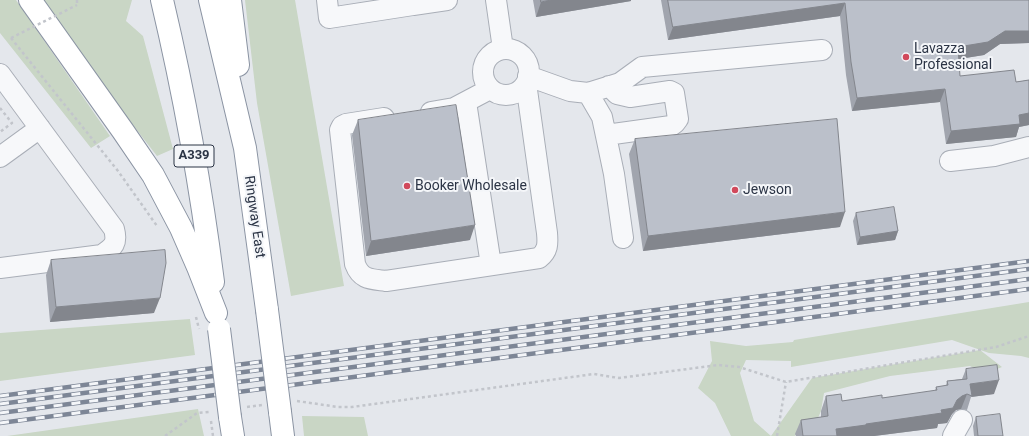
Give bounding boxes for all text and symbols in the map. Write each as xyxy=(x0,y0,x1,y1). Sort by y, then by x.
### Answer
place label: Lavazza Professional xyxy=(914,41,992,74)
marker: Lavazza Professional xyxy=(901,52,911,62)
road number: A339 xyxy=(174,145,214,167)
street label: Ringway East xyxy=(240,175,268,259)
place label: Booker Wholesale xyxy=(415,178,527,194)
marker: Booker Wholesale xyxy=(402,181,412,191)
place label: Jewson xyxy=(743,182,792,198)
marker: Jewson xyxy=(730,185,740,195)

